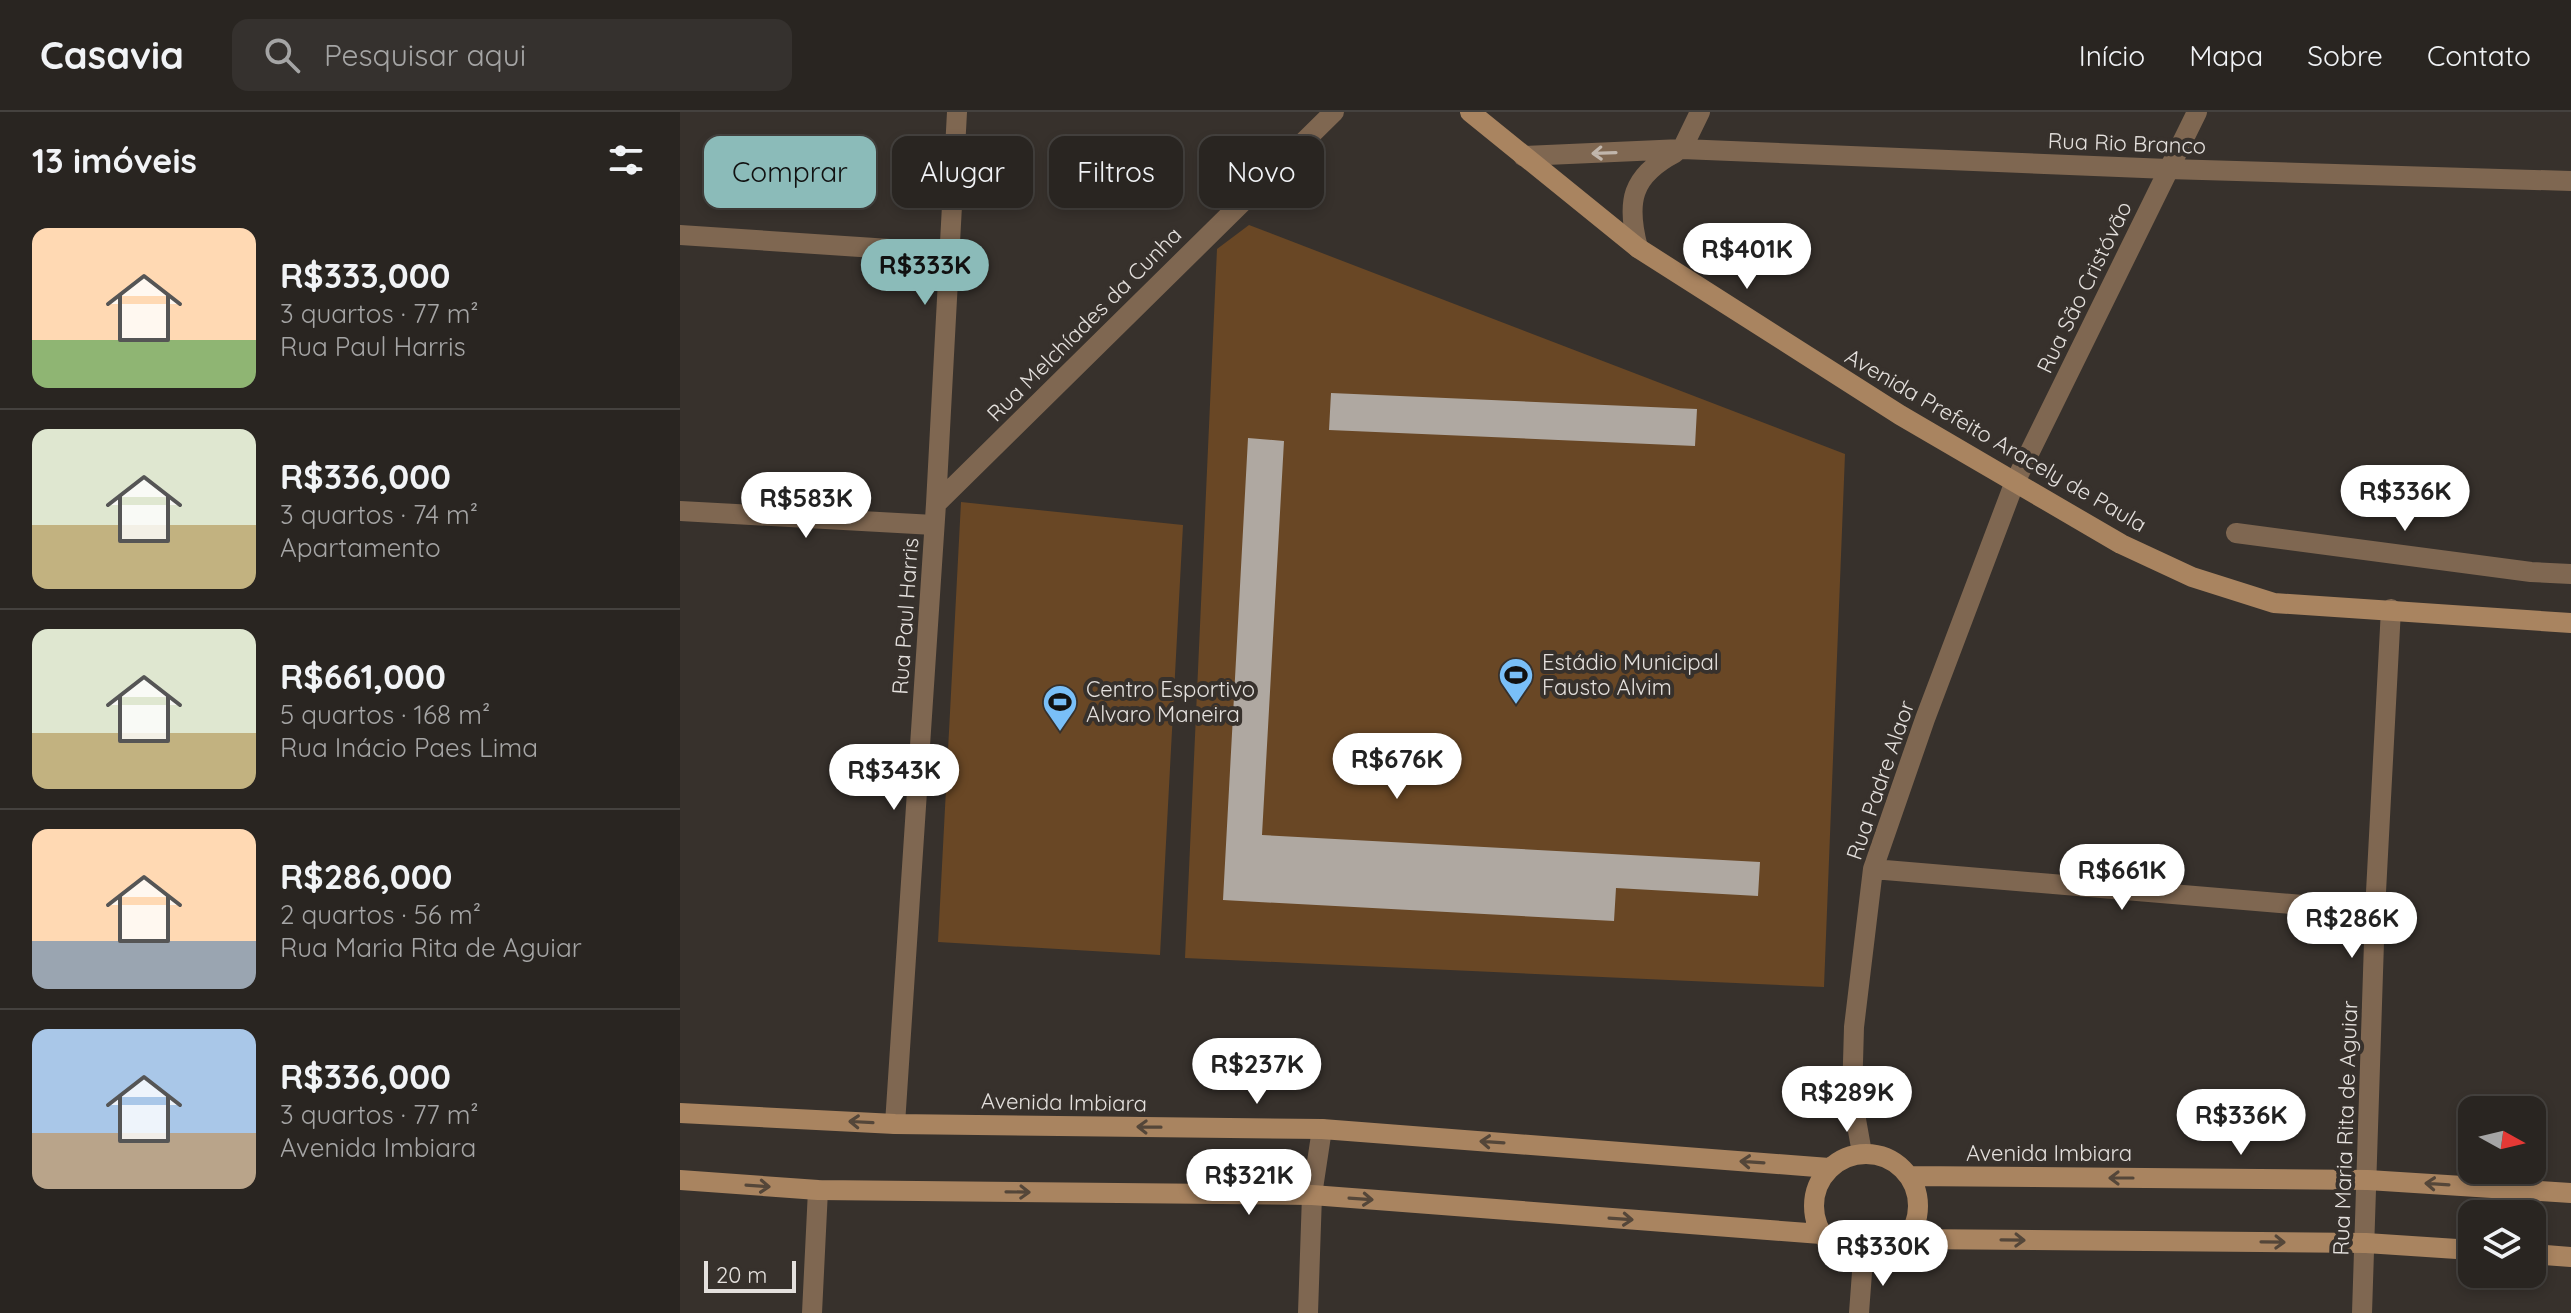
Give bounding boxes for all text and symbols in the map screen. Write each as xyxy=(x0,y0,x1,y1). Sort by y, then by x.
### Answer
search box xyxy=(232,19,792,91)
text: Casavia xyxy=(40,31,184,79)
icon: search xyxy=(260,33,304,77)
text: Pesquisar aqui xyxy=(324,36,526,74)
text: Início xyxy=(2079,38,2145,73)
text: Mapa xyxy=(2189,38,2263,73)
text: Sobre xyxy=(2307,38,2383,73)
text: Contato xyxy=(2427,38,2531,73)
street label: Rua Rio Branco xyxy=(2047,126,2207,160)
chip: Comprar xyxy=(704,136,876,208)
chip: Alugar xyxy=(892,136,1033,208)
chip: Filtros xyxy=(1049,136,1183,208)
chip: Novo xyxy=(1199,136,1324,208)
icon: filters xyxy=(604,138,648,182)
text: 13 imóveis xyxy=(32,139,197,182)
one-way arrow xyxy=(1591,145,1618,160)
street label: Rua São Cristóvão xyxy=(2030,196,2138,378)
street label: Rua Melchíades da Cunha xyxy=(981,221,1187,427)
pin: R$401K xyxy=(1682,223,1812,291)
text: R$401K xyxy=(1701,232,1793,265)
pin: R$333K xyxy=(860,239,990,307)
text: R$333K xyxy=(879,248,971,281)
text: R$333,000 xyxy=(280,254,450,297)
icon: home xyxy=(96,260,192,356)
text: 3 quartos · 77 m² xyxy=(280,297,479,330)
text: Rua Paul Harris xyxy=(280,330,466,363)
street label: Avenida Prefeito Aracely de Paula xyxy=(1840,342,2152,538)
text: R$336,000 xyxy=(280,455,451,498)
icon: home xyxy=(96,461,192,557)
pin: R$336K xyxy=(2340,465,2470,533)
pin: R$583K xyxy=(741,472,871,540)
text: R$336K xyxy=(2359,474,2451,507)
text: R$583K xyxy=(759,481,853,514)
text: 3 quartos · 74 m² xyxy=(280,498,478,531)
text: Apartamento xyxy=(280,531,441,564)
street label: Rua Paul Harris xyxy=(886,537,924,695)
place label: Estádio Municipal Fausto Alvim xyxy=(1542,648,1719,701)
text: R$661,000 xyxy=(280,655,446,698)
sports icon: Estádio Municipal Fausto Alvim xyxy=(1497,656,1535,706)
icon: home xyxy=(96,661,192,757)
place label: Centro Esportivo Alvaro Maneira xyxy=(1086,675,1255,728)
sports icon: Centro Esportivo Alvaro Maneira xyxy=(1041,683,1079,733)
street label: Rua Padre Alaor xyxy=(1840,696,1921,863)
text: 5 quartos · 168 m² xyxy=(280,698,490,731)
text: Rua Inácio Paes Lima xyxy=(280,731,538,764)
pin: R$676K xyxy=(1332,733,1462,801)
text: R$676K xyxy=(1351,742,1443,775)
pin: R$343K xyxy=(829,744,959,812)
text: R$343K xyxy=(847,753,941,786)
pin: R$661K xyxy=(2057,844,2187,912)
text: R$661K xyxy=(2078,853,2166,886)
text: R$286,000 xyxy=(280,855,452,898)
icon: home xyxy=(96,861,192,957)
pin: R$286K xyxy=(2287,892,2417,960)
text: 2 quartos · 56 m² xyxy=(280,898,481,931)
text: R$286K xyxy=(2305,901,2399,934)
text: Rua Maria Rita de Aguiar xyxy=(280,931,582,964)
street label: Rua Maria Rita de Aguiar xyxy=(2327,999,2363,1256)
pin: R$237K xyxy=(1192,1038,1322,1106)
text: R$237K xyxy=(1210,1047,1304,1080)
text: R$336,000 xyxy=(280,1055,451,1098)
icon: home xyxy=(96,1061,192,1157)
pin: R$289K xyxy=(1782,1066,1912,1134)
text: R$289K xyxy=(1800,1075,1894,1108)
street label: Avenida Imbiara xyxy=(981,1087,1147,1117)
pin: R$336K xyxy=(2176,1089,2306,1157)
north arrow xyxy=(2458,1096,2546,1184)
map controls xyxy=(2458,1096,2546,1288)
text: 3 quartos · 77 m² xyxy=(280,1098,479,1131)
text: R$336K xyxy=(2195,1098,2287,1131)
one-way arrow xyxy=(848,1114,875,1129)
one-way arrow xyxy=(1136,1119,1163,1135)
text: Avenida Imbiara xyxy=(280,1131,476,1164)
one-way arrow xyxy=(1479,1134,1506,1149)
street label: Avenida Imbiara xyxy=(1966,1139,2132,1167)
pin: R$321K xyxy=(1184,1149,1314,1217)
one-way arrow xyxy=(1739,1154,1766,1169)
text: R$321K xyxy=(1204,1158,1294,1191)
one-way arrow xyxy=(2108,1170,2135,1186)
one-way arrow xyxy=(2424,1176,2451,1191)
one-way arrow xyxy=(744,1179,771,1194)
one-way arrow xyxy=(1004,1184,1031,1200)
one-way arrow xyxy=(1348,1192,1374,1207)
button: layers xyxy=(2458,1200,2546,1288)
one-way arrow xyxy=(1607,1212,1634,1227)
pin: R$330K xyxy=(1818,1220,1948,1288)
text: R$330K xyxy=(1836,1229,1930,1262)
one-way arrow xyxy=(1999,1232,2026,1248)
one-way arrow xyxy=(2259,1234,2286,1250)
scale bar xyxy=(704,1257,796,1293)
text: 20 m xyxy=(716,1261,767,1289)

